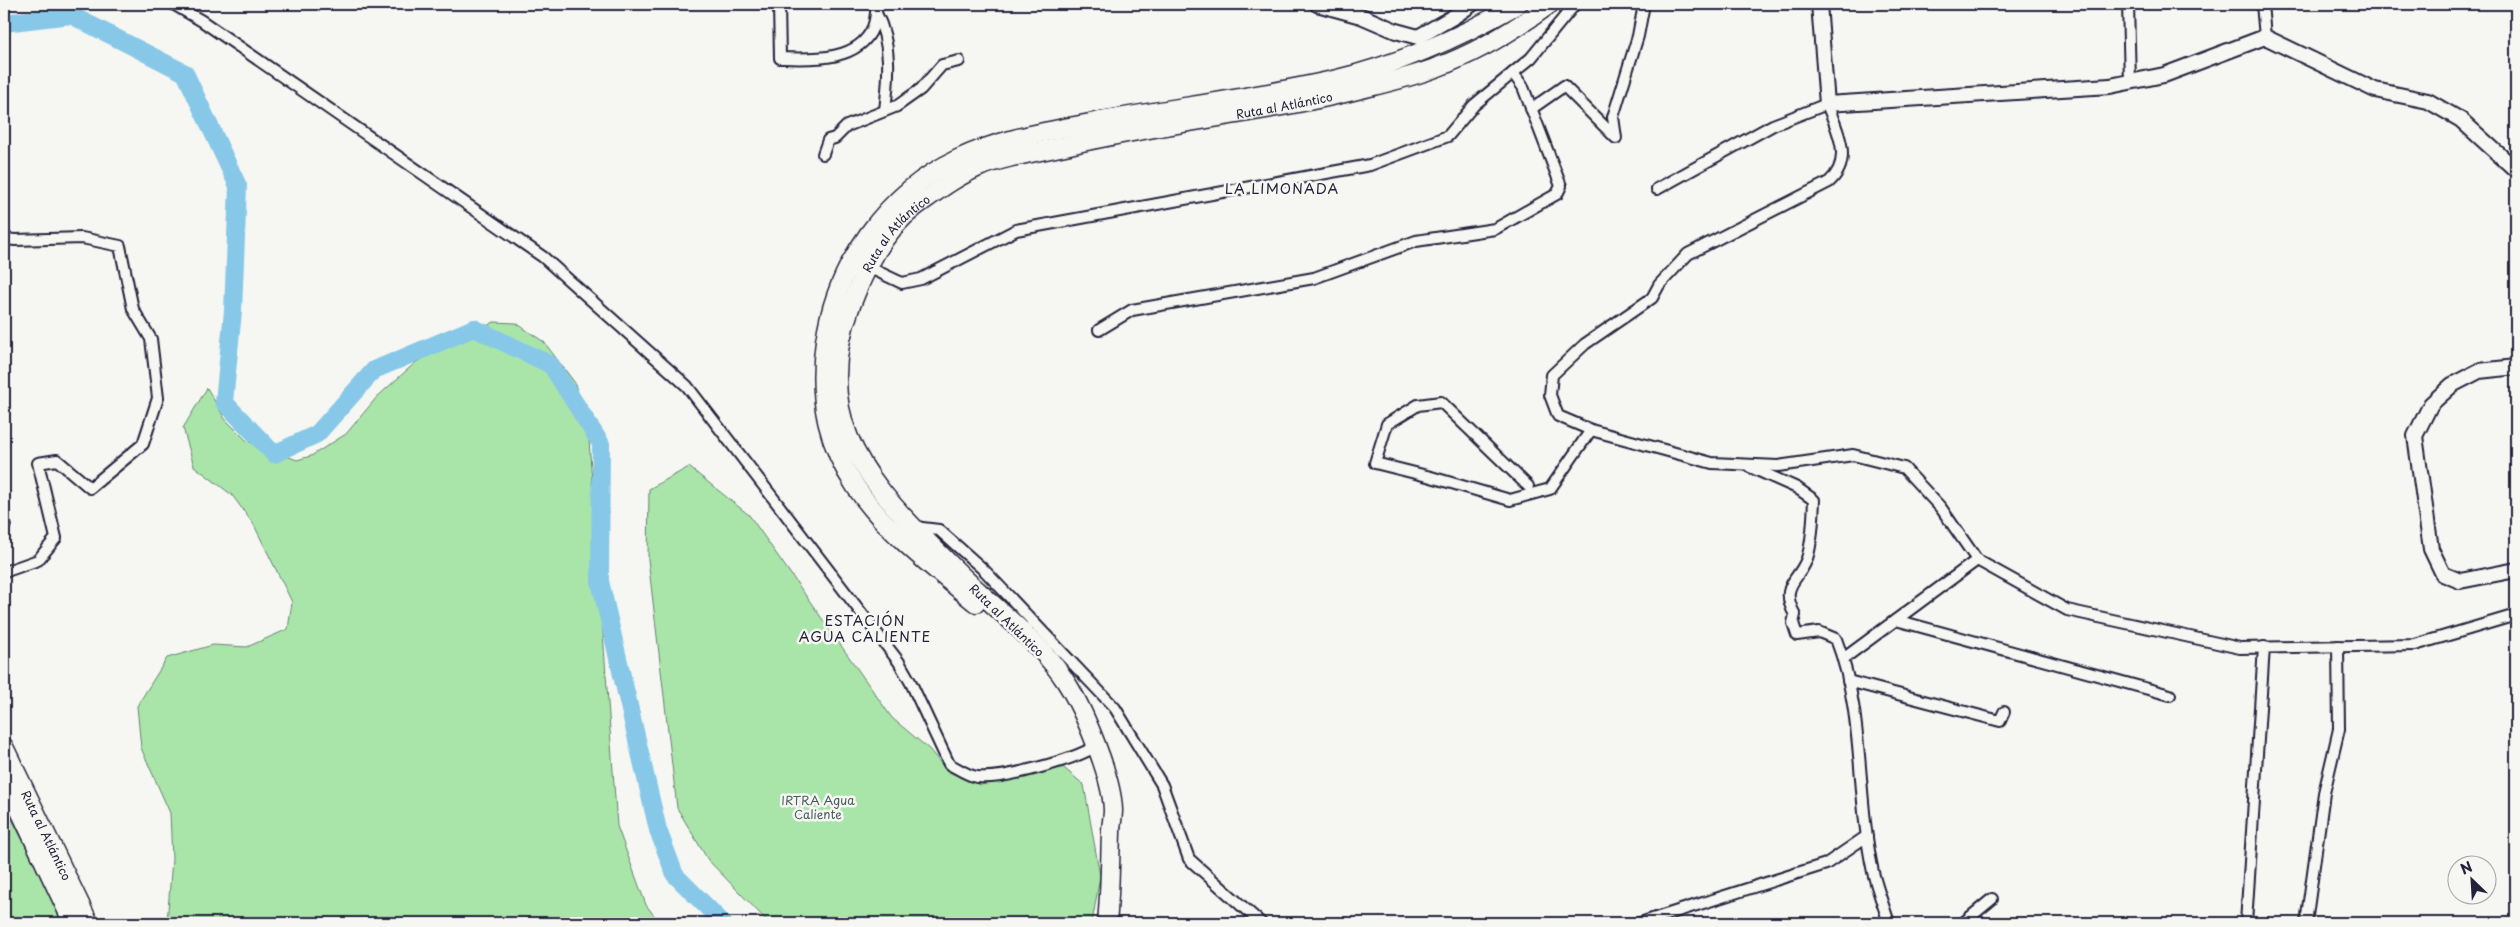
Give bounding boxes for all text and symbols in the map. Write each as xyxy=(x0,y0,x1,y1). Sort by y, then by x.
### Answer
street label: Ruta al Atlántico xyxy=(1234,87,1334,123)
district label: LA LIMONADA xyxy=(1225,178,1339,199)
street label: Ruta al Atlántico xyxy=(858,190,934,275)
street label: Ruta al Atlántico xyxy=(966,580,1049,661)
district label: ESTACIÓN AGUA CALIENTE xyxy=(799,610,931,647)
street label: Ruta al Atlántico xyxy=(17,787,76,884)
park label: IRTRA Agua Caliente xyxy=(781,791,855,823)
north arrow xyxy=(2448,854,2498,904)
text: N xyxy=(2457,856,2476,880)

